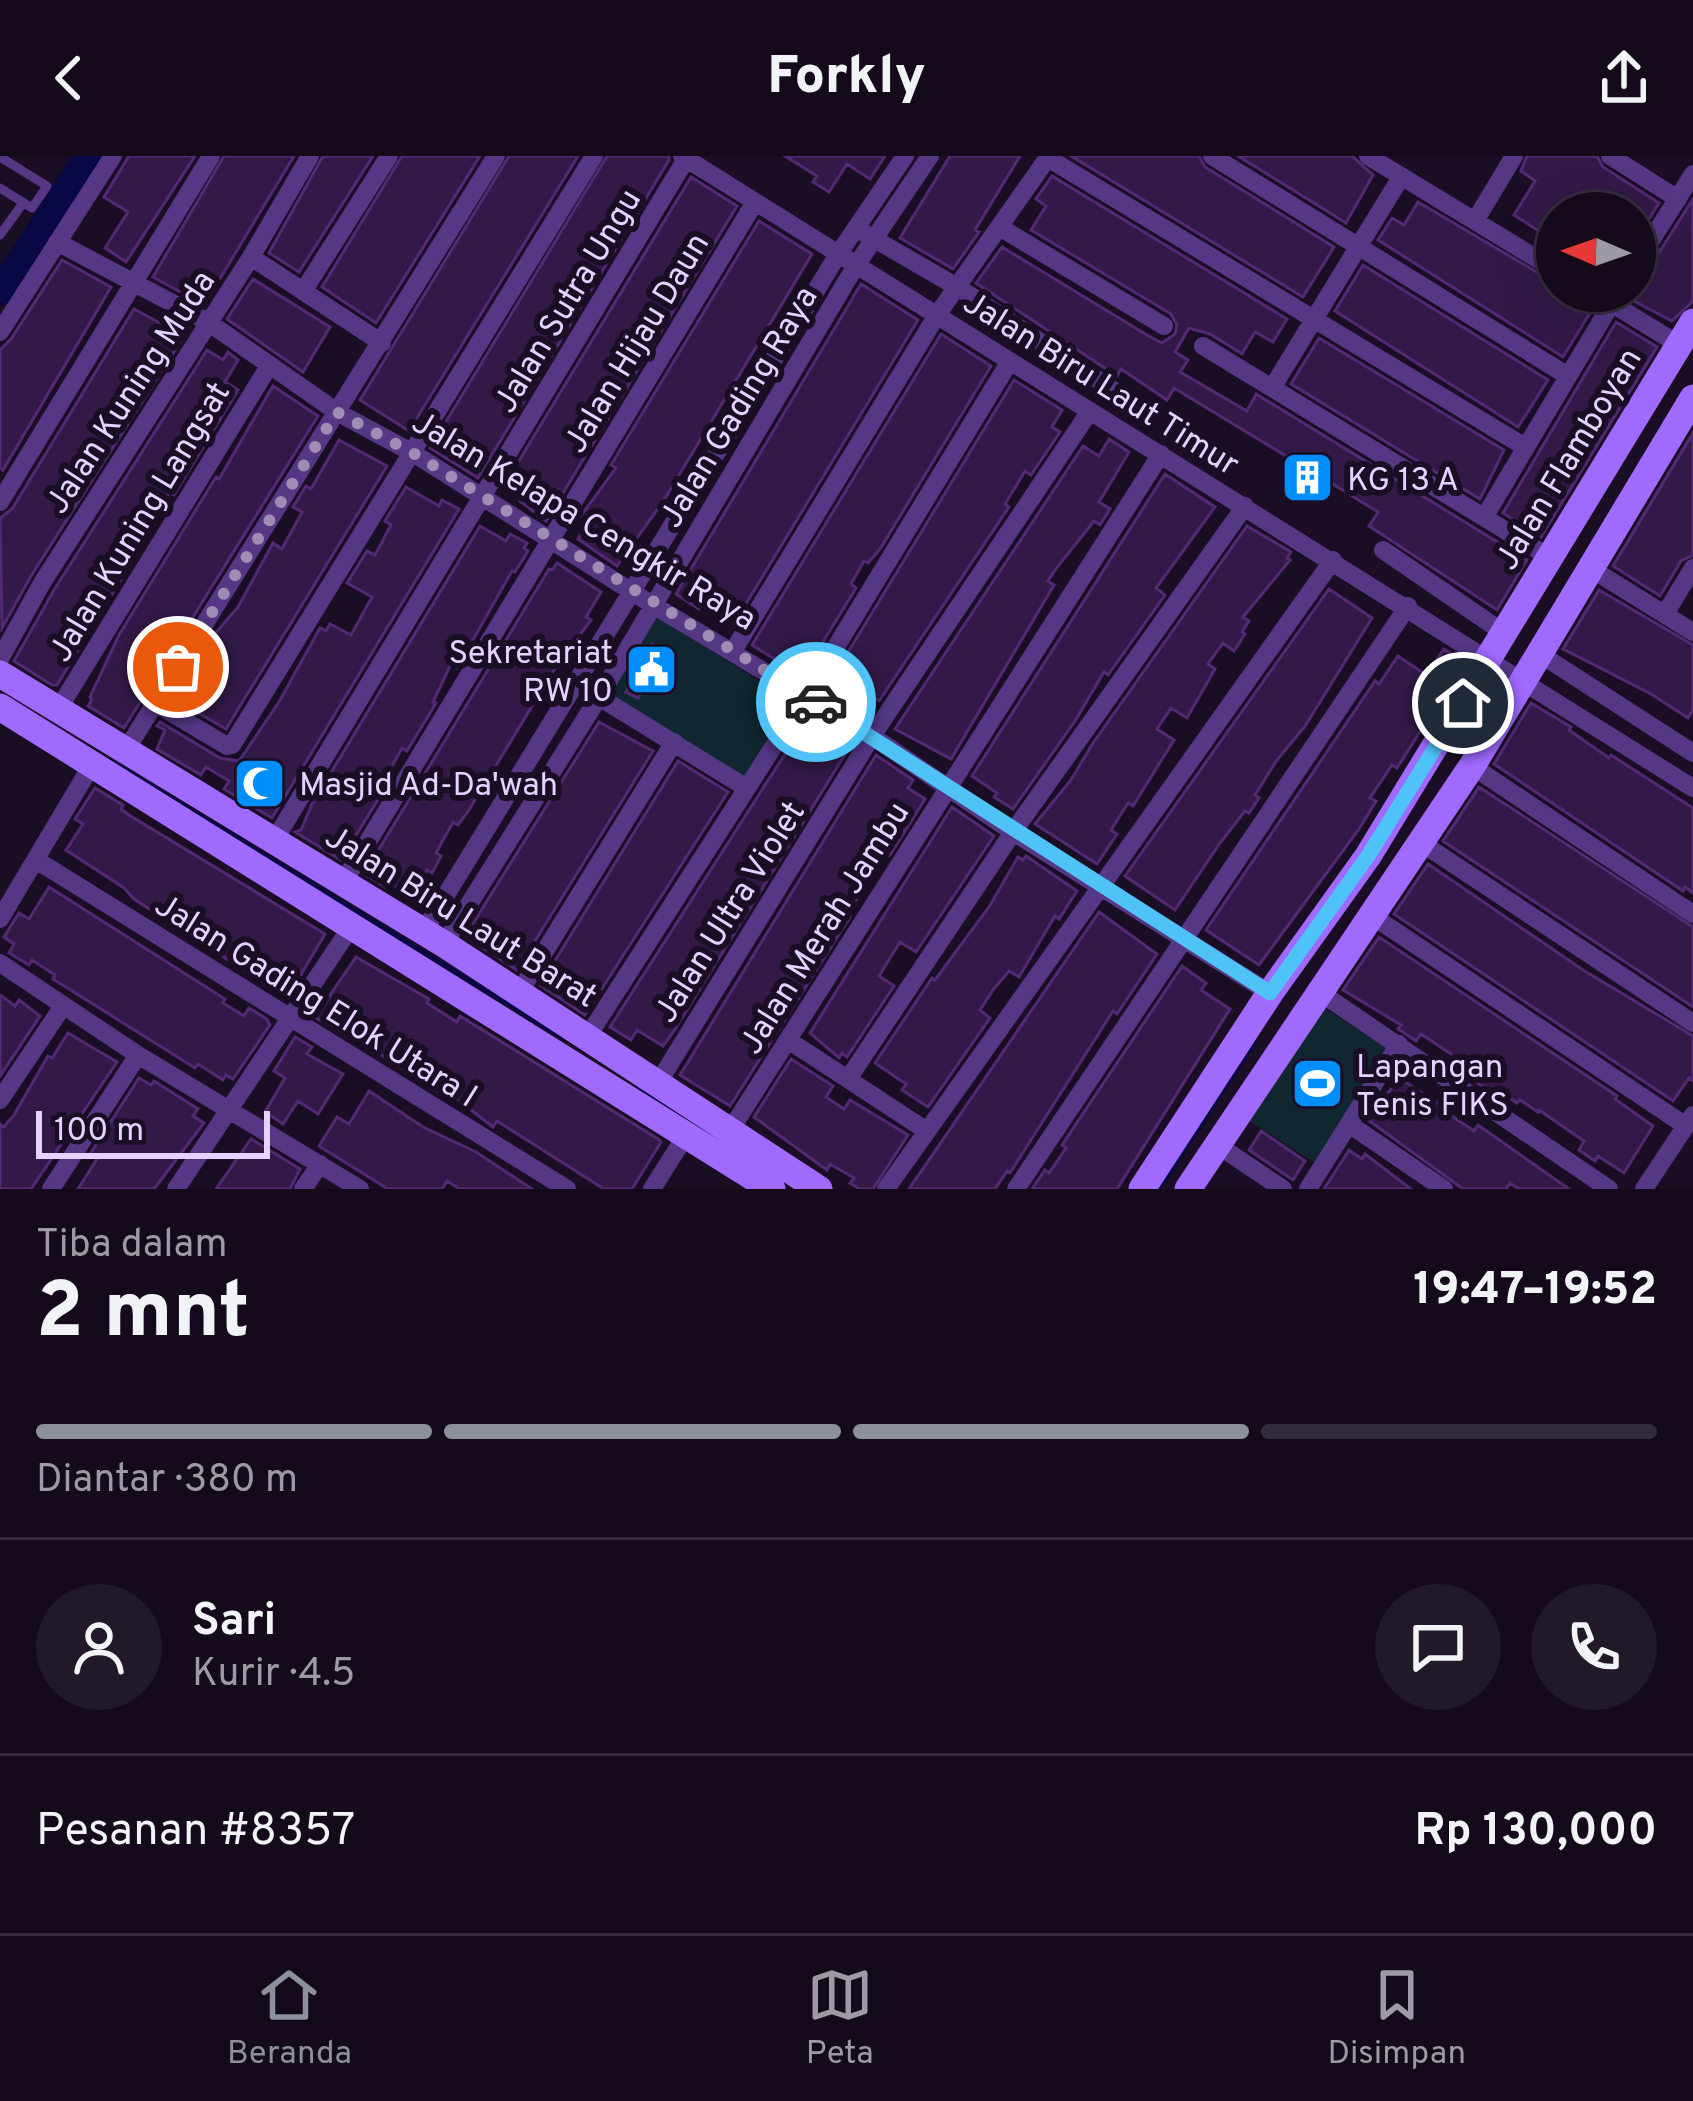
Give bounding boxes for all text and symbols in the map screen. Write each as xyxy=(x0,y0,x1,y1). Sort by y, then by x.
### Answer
text: Forkly xyxy=(767,44,926,113)
icon: back xyxy=(36,45,102,111)
icon: share xyxy=(1591,45,1657,111)
street label: Jalan Sutra Ungu xyxy=(486,182,653,422)
north arrow xyxy=(1536,192,1656,312)
map controls xyxy=(1536,192,1656,312)
street label: Jalan Hijau Daun xyxy=(556,226,721,462)
street label: Jalan Kuning Muda xyxy=(38,264,227,523)
street label: Jalan Gading Raya xyxy=(652,280,829,536)
street label: Jalan Biru Laut Timur xyxy=(954,283,1246,487)
street label: Jalan Flamboyan xyxy=(1488,341,1653,579)
street label: Jalan Kuning Langsat xyxy=(41,375,242,671)
street label: Jalan Kelapa Cengkir Raya xyxy=(403,403,763,642)
building icon: KG 13 A xyxy=(1280,450,1336,506)
place label: KG 13 A xyxy=(1347,461,1459,503)
pin xyxy=(127,616,229,718)
icon: bag xyxy=(145,634,211,700)
place label: Sekretariat RW 10 xyxy=(449,634,613,714)
public building icon: Sekretariat RW 10 xyxy=(624,642,680,698)
courier xyxy=(756,642,876,762)
pin xyxy=(1412,652,1514,754)
icon: car xyxy=(783,669,849,735)
icon: home xyxy=(1430,670,1496,736)
mosque icon: Masjid Ad-Da'wah xyxy=(232,755,288,811)
place label: Masjid Ad-Da'wah xyxy=(299,766,558,808)
street label: Jalan Ultra Violet xyxy=(646,794,816,1032)
street label: Jalan Merah Jambu xyxy=(732,795,921,1063)
street label: Jalan Biru Laut Barat xyxy=(316,818,604,1019)
street label: Jalan Gading Elok Utara I xyxy=(146,886,484,1119)
place label: Lapangan Tenis FIKS xyxy=(1356,1048,1509,1128)
sports icon: Lapangan Tenis FIKS xyxy=(1289,1056,1345,1112)
scale bar xyxy=(36,1105,270,1158)
text: 100 m xyxy=(54,1111,144,1153)
text: Tiba dalam xyxy=(36,1222,228,1271)
text: 19:47–19:52 xyxy=(1413,1263,1657,1320)
text: 2 mnt xyxy=(36,1266,250,1365)
text: Diantar · 380 m xyxy=(36,1457,298,1506)
button: person xyxy=(36,1584,162,1710)
button: chat xyxy=(1375,1584,1501,1710)
button: phone xyxy=(1531,1584,1657,1710)
text: Sari xyxy=(192,1594,276,1651)
text: Kurir · 4.5 xyxy=(192,1651,355,1700)
text: Pesanan #8357 xyxy=(36,1804,355,1861)
text: Rp 130,000 xyxy=(1415,1804,1657,1861)
tab: Beranda xyxy=(227,1962,352,2076)
tab: Peta xyxy=(806,1962,874,2076)
tab: Disimpan xyxy=(1327,1962,1466,2076)

